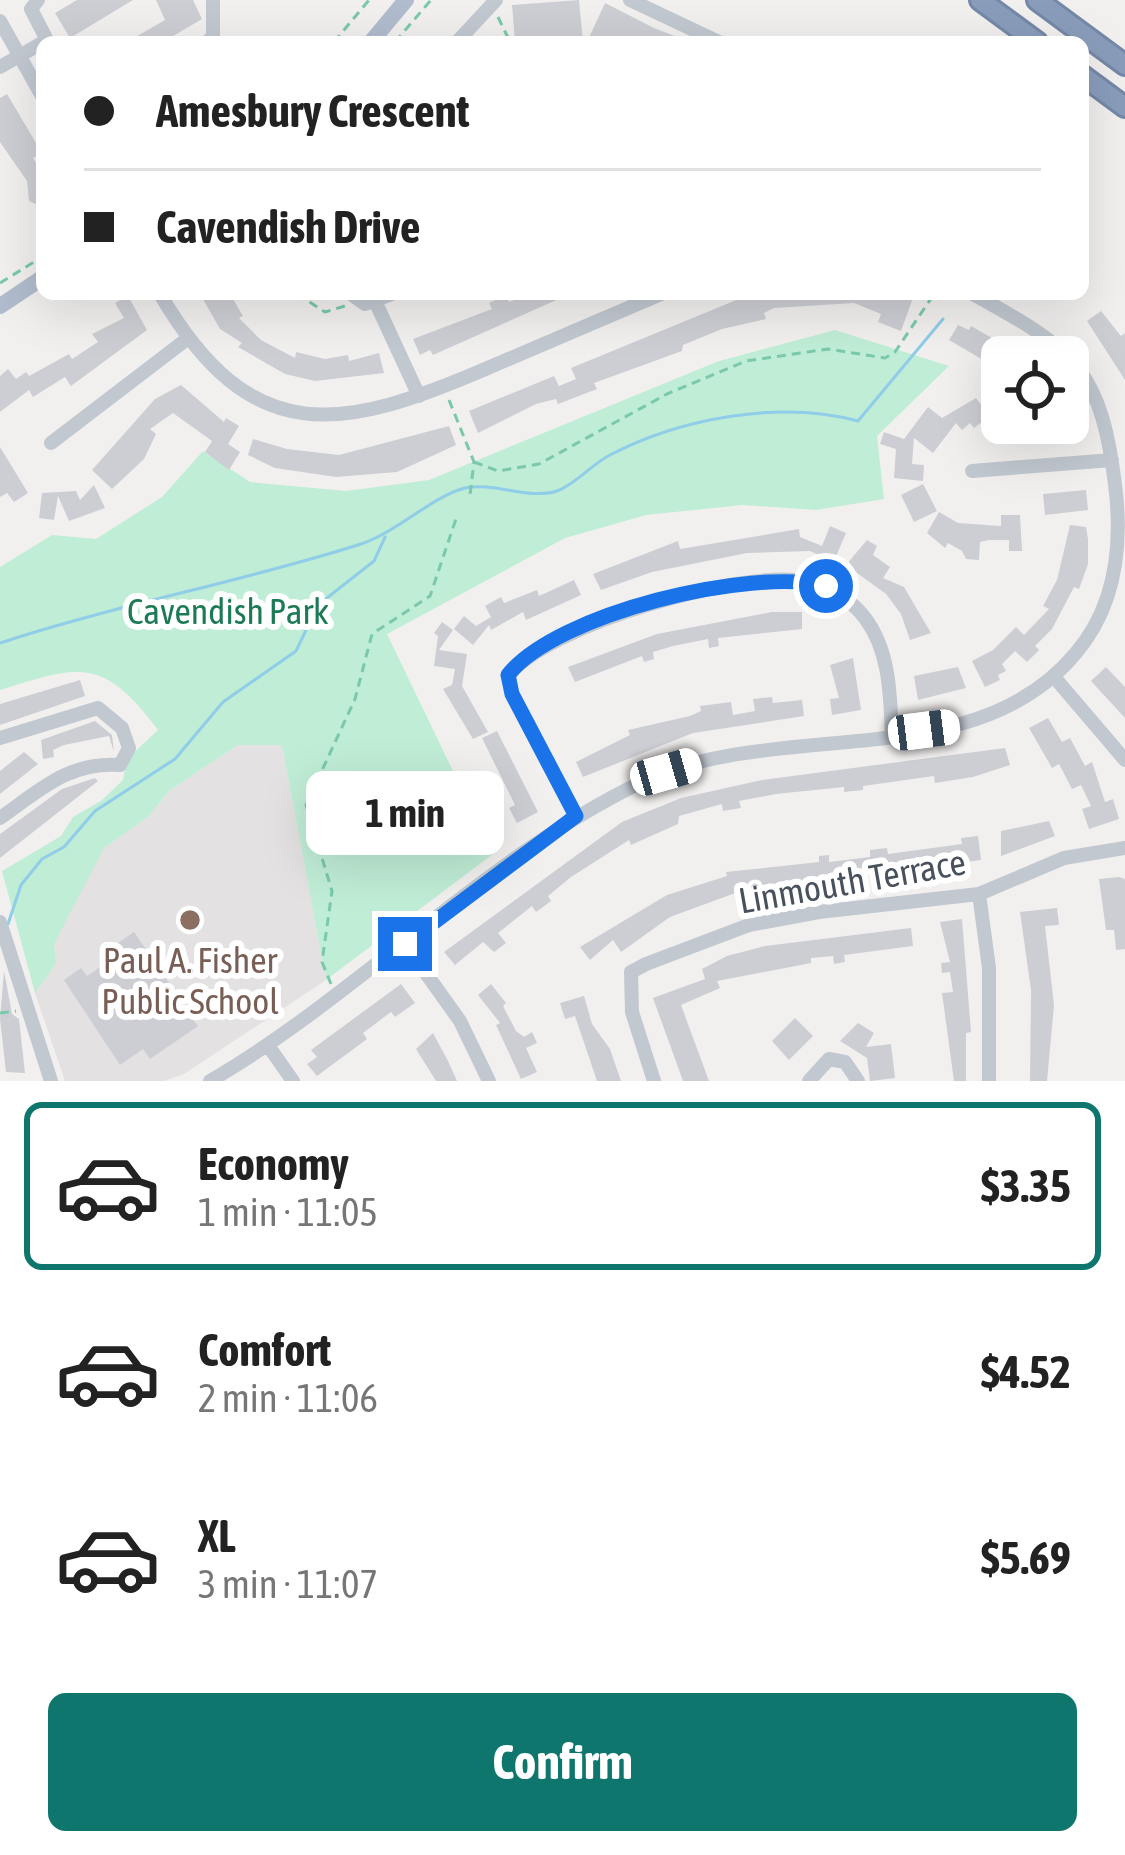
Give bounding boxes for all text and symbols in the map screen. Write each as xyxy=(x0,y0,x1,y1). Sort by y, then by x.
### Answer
text: Amesbury Crescent xyxy=(156,85,470,137)
text: Cavendish Drive xyxy=(156,201,420,253)
map controls xyxy=(981,336,1089,444)
button: locate xyxy=(981,336,1089,444)
route start xyxy=(799,559,853,613)
park label: Cavendish Park xyxy=(127,590,329,632)
car xyxy=(886,708,962,752)
car xyxy=(626,745,706,799)
callout: 1 min xyxy=(306,770,504,854)
text: 1 min xyxy=(365,791,445,835)
street label: Linmouth Terrace xyxy=(735,840,969,922)
marker: Paul A. Fisher Public School xyxy=(177,907,203,933)
route end xyxy=(378,917,432,971)
place label: Paul A. Fisher Public School xyxy=(101,939,279,1022)
icon: car xyxy=(54,1132,162,1240)
text: Economy xyxy=(198,1138,349,1190)
text: $3.35 xyxy=(981,1160,1071,1212)
text: 1 min · 11:05 xyxy=(198,1190,378,1234)
icon: car xyxy=(54,1318,162,1426)
text: Comfort xyxy=(198,1324,331,1376)
text: $4.52 xyxy=(981,1346,1071,1398)
text: 2 min · 11:06 xyxy=(198,1376,378,1420)
icon: car xyxy=(54,1504,162,1612)
text: XL xyxy=(198,1510,236,1562)
text: $5.69 xyxy=(981,1532,1071,1584)
text: 3 min · 11:07 xyxy=(198,1562,378,1606)
button: Confirm xyxy=(48,1693,1077,1831)

